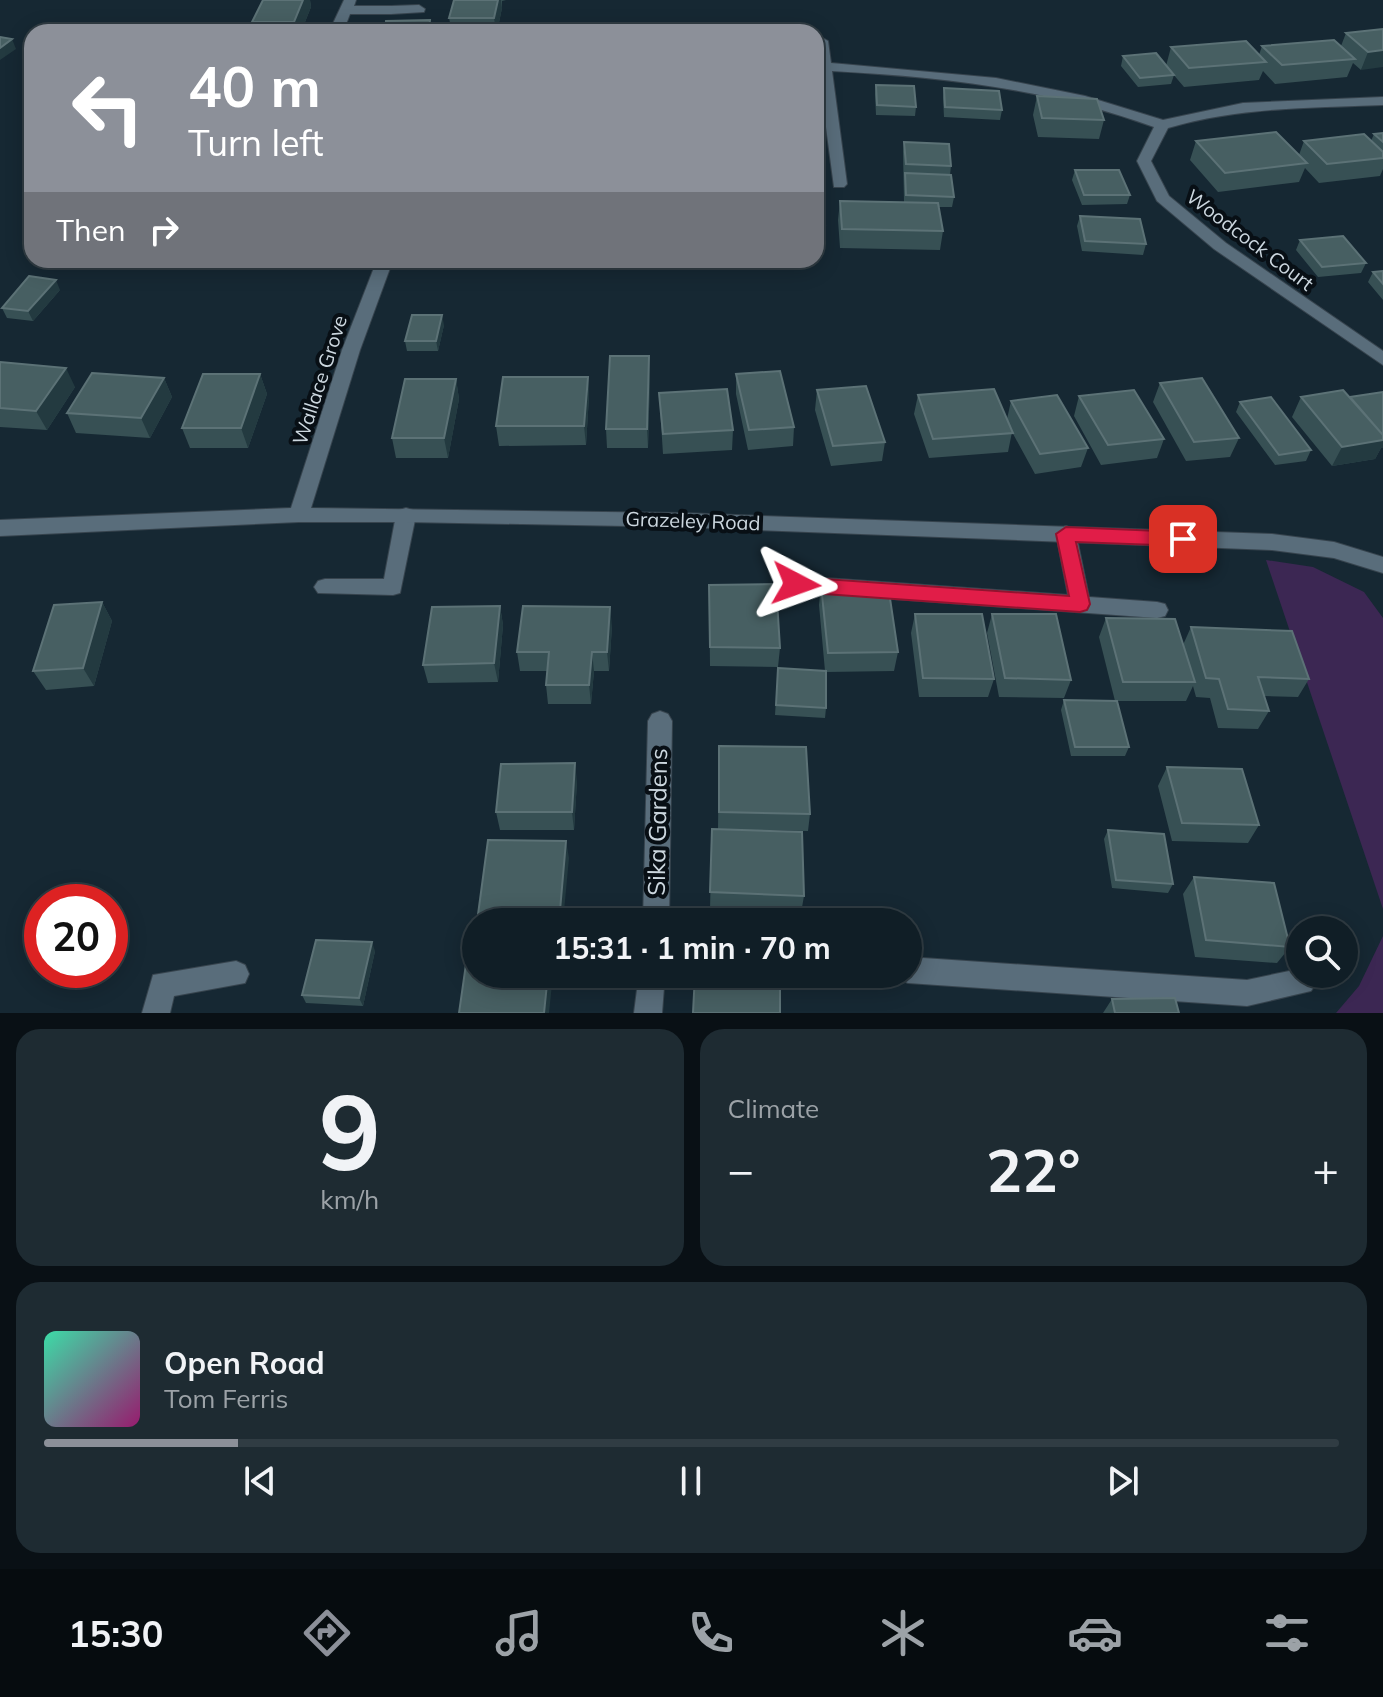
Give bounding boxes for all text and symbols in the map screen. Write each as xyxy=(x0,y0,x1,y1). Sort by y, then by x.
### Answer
text: 40 m xyxy=(188,51,321,121)
icon: left xyxy=(56,56,160,160)
text: Turn left xyxy=(188,120,324,165)
street label: Woodcock Court xyxy=(1182,184,1319,296)
icon: right xyxy=(142,208,186,252)
text: Then xyxy=(56,211,126,249)
street label: Wallace Grove xyxy=(287,312,352,448)
pin xyxy=(1149,505,1217,573)
street label: Grazeley Road xyxy=(625,506,761,535)
icon: arrive xyxy=(1161,517,1205,561)
position arrow xyxy=(754,542,838,626)
street label: Sika Gardens xyxy=(641,748,673,896)
speed limit sign: 20 xyxy=(24,884,128,988)
map controls xyxy=(1286,916,1358,988)
button: search xyxy=(1286,916,1358,988)
text: 15:31 · 1 min · 70 m xyxy=(553,929,831,967)
text: 9 xyxy=(319,1065,381,1196)
text: Climate xyxy=(728,1092,819,1125)
text: 22° xyxy=(986,1132,1081,1207)
text: − xyxy=(728,1142,754,1197)
text: + xyxy=(1313,1142,1339,1197)
text: km/h xyxy=(320,1183,379,1216)
text: Open Road xyxy=(164,1344,325,1382)
text: Tom Ferris xyxy=(164,1382,288,1415)
icon: previous xyxy=(238,1459,282,1503)
icon: pause xyxy=(669,1459,713,1503)
icon: next xyxy=(1101,1459,1145,1503)
icon: directions xyxy=(299,1605,355,1661)
icon: music xyxy=(491,1605,547,1661)
icon: phone xyxy=(683,1605,739,1661)
icon: climate xyxy=(875,1605,931,1661)
icon: car xyxy=(1067,1605,1123,1661)
icon: filters xyxy=(1259,1605,1315,1661)
text: 15:30 xyxy=(68,1611,163,1656)

